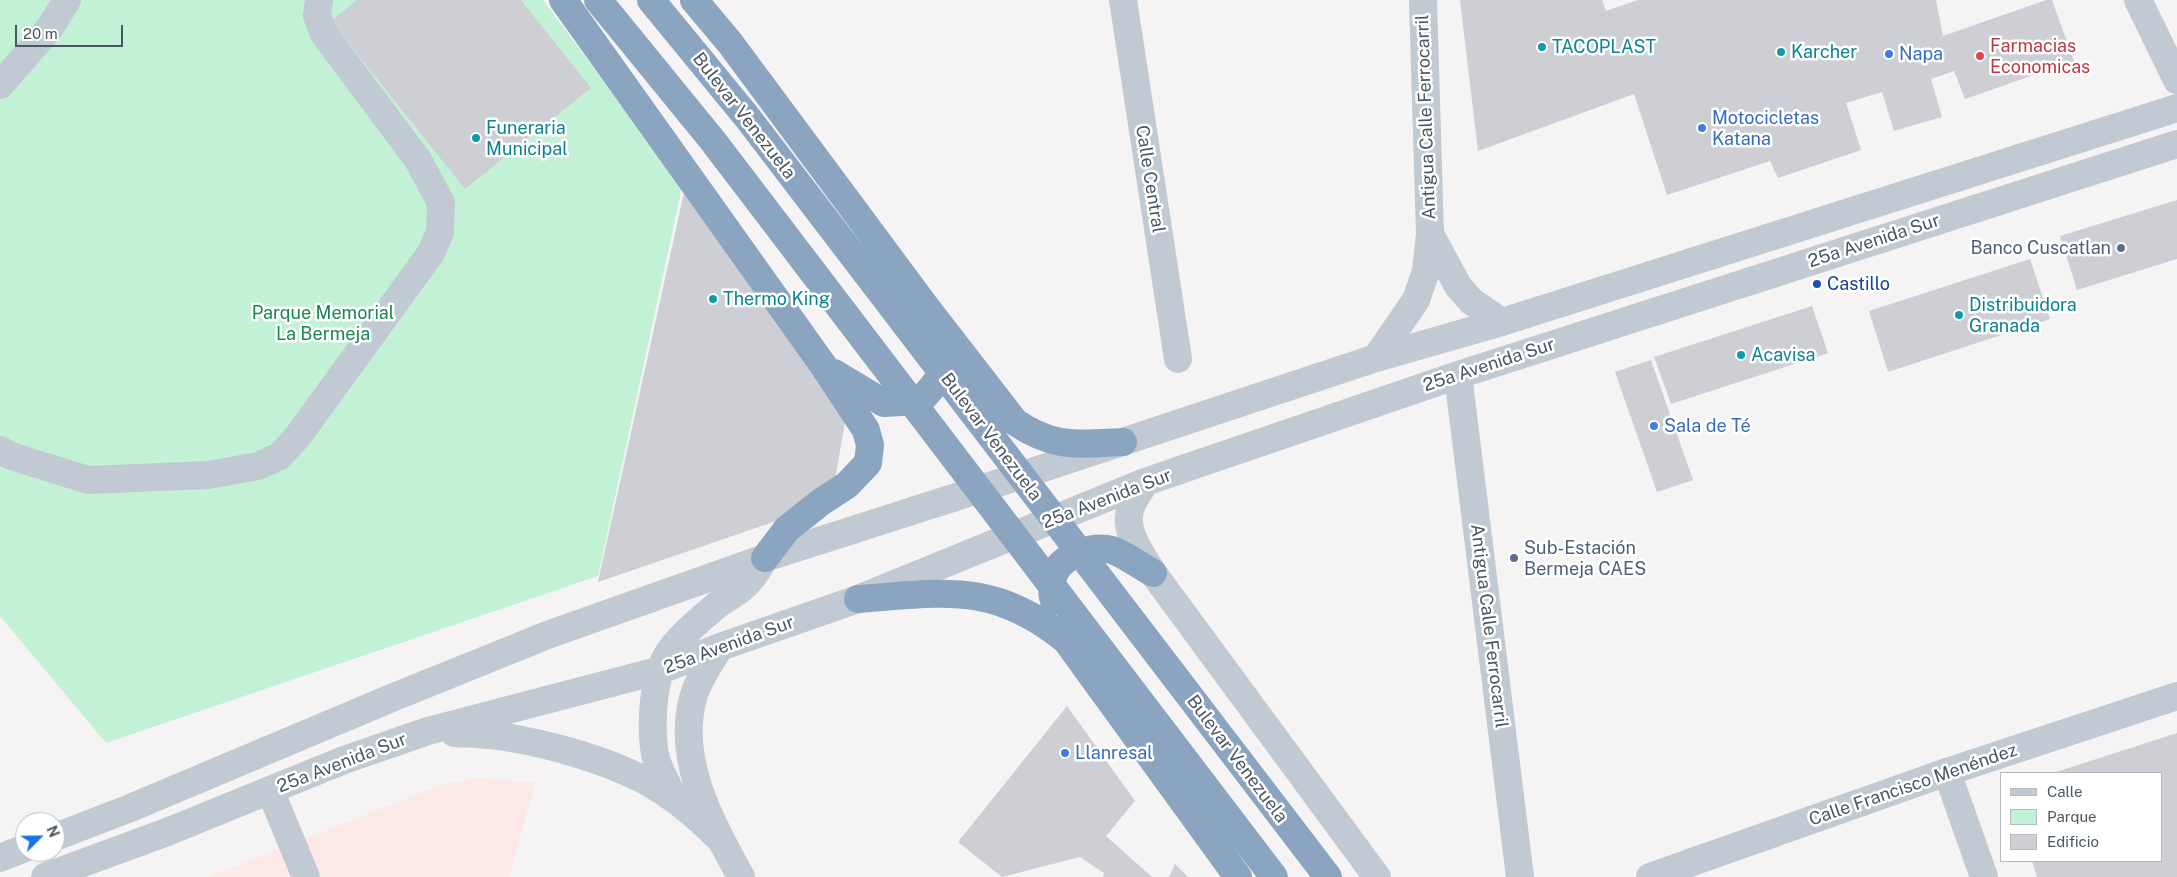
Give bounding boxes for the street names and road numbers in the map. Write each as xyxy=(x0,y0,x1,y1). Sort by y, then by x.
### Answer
street label: Antigua Calle Ferrocarril xyxy=(1412,14,1440,220)
street label: Bulevar Venezuela xyxy=(688,49,800,183)
street label: Calle Central xyxy=(1131,124,1169,234)
street label: 25a Avenida Sur xyxy=(1806,210,1942,272)
street label: 25a Avenida Sur xyxy=(1421,334,1557,396)
street label: Bulevar Venezuela xyxy=(936,369,1046,505)
street label: 25a Avenida Sur xyxy=(1039,464,1175,534)
street label: Antigua Calle Ferrocarril xyxy=(1466,523,1512,729)
street label: 25a Avenida Sur xyxy=(661,611,797,679)
street label: Bulevar Venezuela xyxy=(1182,691,1292,827)
street label: 25a Avenida Sur xyxy=(274,728,410,798)
street label: Calle Francisco Menéndez xyxy=(1806,739,2020,831)

